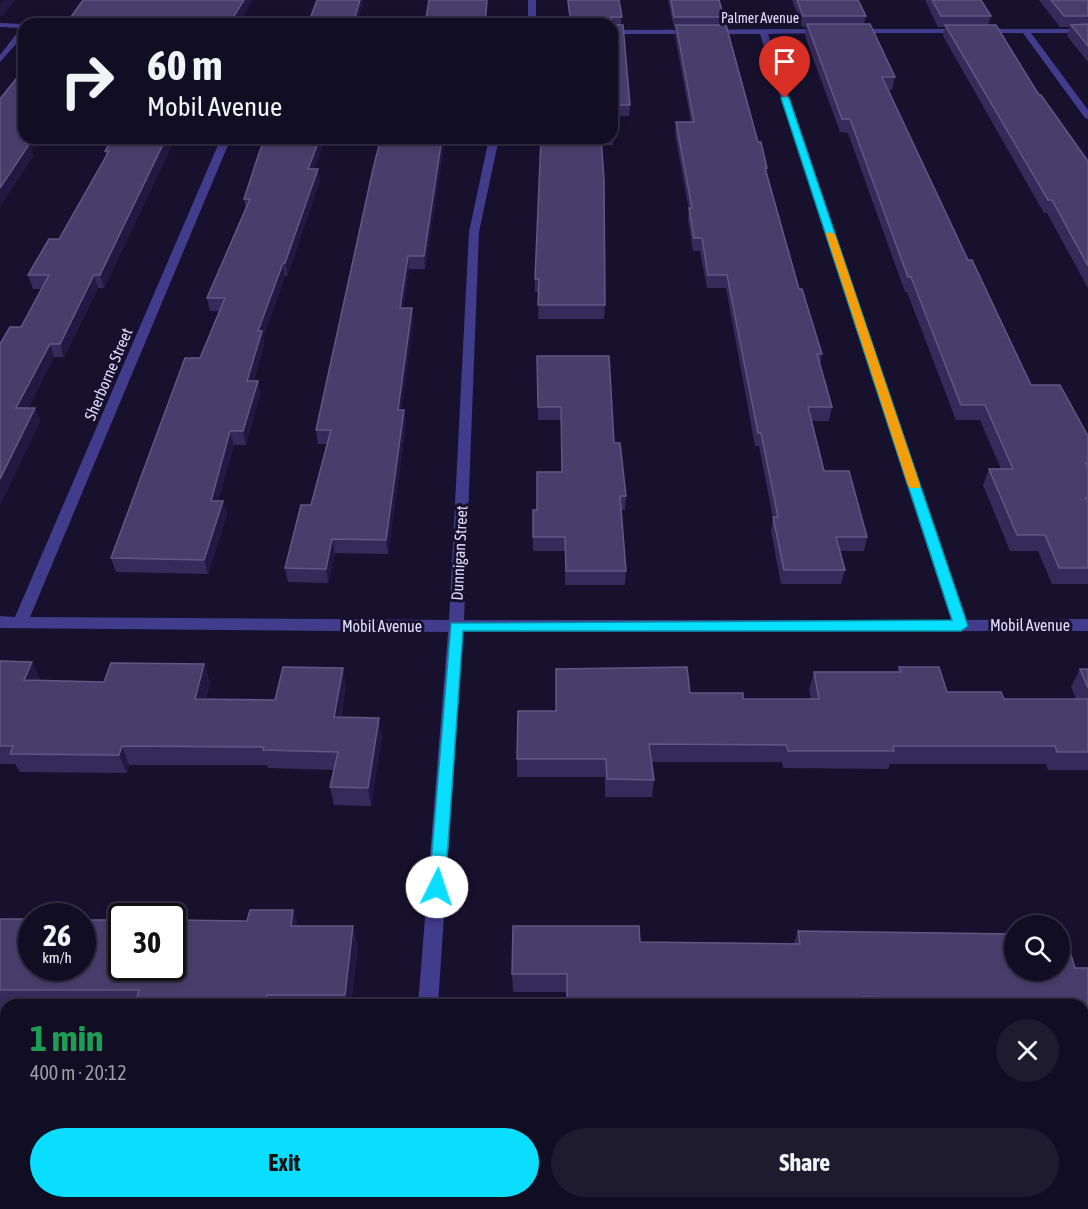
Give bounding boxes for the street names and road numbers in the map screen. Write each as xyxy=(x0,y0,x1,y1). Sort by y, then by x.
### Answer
street label: Palmer Avenue xyxy=(721,10,799,26)
street label: Sherborne Street xyxy=(80,325,136,423)
street label: Dunnigan Street xyxy=(448,505,471,601)
street label: Mobil Avenue xyxy=(990,616,1070,634)
street label: Mobil Avenue xyxy=(342,617,422,635)

